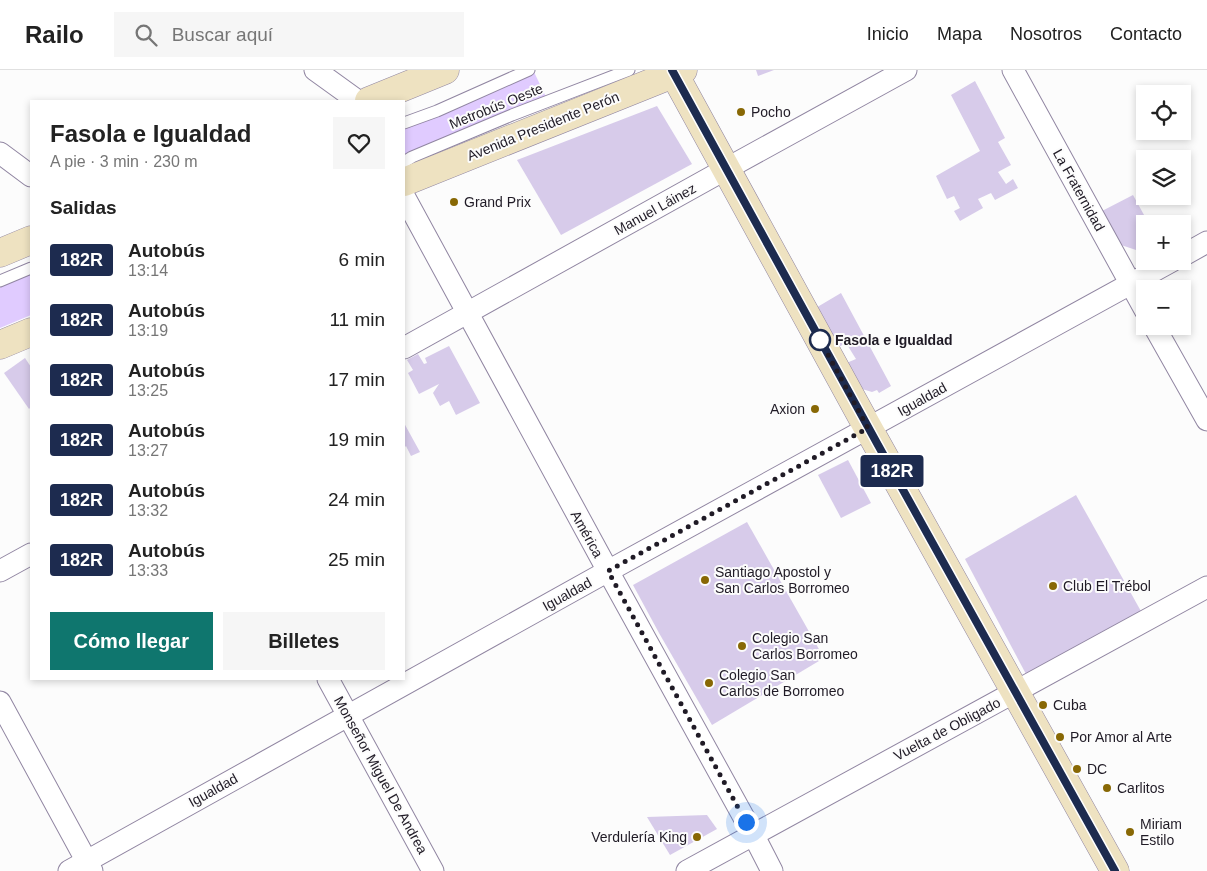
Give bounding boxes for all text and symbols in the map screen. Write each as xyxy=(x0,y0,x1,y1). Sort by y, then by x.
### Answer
search box xyxy=(114,12,464,57)
text: Railo xyxy=(25,21,84,48)
icon: search xyxy=(132,21,160,49)
text: Buscar aquí xyxy=(172,24,273,45)
text: Inicio xyxy=(867,24,909,44)
text: Mapa xyxy=(937,24,982,44)
text: Nosotros xyxy=(1010,24,1082,44)
text: Contacto xyxy=(1110,24,1182,44)
street label: Metrobús Oeste xyxy=(447,80,545,132)
map controls xyxy=(1136,85,1191,335)
button: locate xyxy=(1136,85,1191,140)
street label: Avenida Presidente Perón xyxy=(465,88,621,164)
place label: Pocho xyxy=(751,104,791,120)
marker: Pocho xyxy=(735,106,747,118)
button: heart xyxy=(333,117,385,169)
text: Fasola e Igualdad xyxy=(50,120,251,147)
street label: La Fraternidad xyxy=(1050,146,1108,234)
button: layers xyxy=(1136,150,1191,205)
text: A pie · 3 min · 230 m xyxy=(50,153,198,170)
street label: Manuel Láinez xyxy=(611,180,699,238)
place label: Grand Prix xyxy=(464,194,531,210)
marker: Grand Prix xyxy=(448,196,460,208)
text: Salidas xyxy=(50,197,117,218)
button: + xyxy=(1136,215,1191,270)
text: Autobús xyxy=(128,240,205,261)
text: 6 min xyxy=(339,249,385,270)
text: 182R xyxy=(60,250,103,270)
text: 13:14 xyxy=(128,262,168,279)
button: − xyxy=(1136,280,1191,335)
text: Autobús xyxy=(128,300,205,321)
text: 11 min xyxy=(329,309,385,330)
text: 182R xyxy=(60,310,103,330)
text: 13:19 xyxy=(128,322,168,339)
marker: Fasola e Igualdad xyxy=(809,329,831,351)
place label: Fasola e Igualdad xyxy=(835,332,952,348)
text: Autobús xyxy=(128,360,205,381)
text: 17 min xyxy=(328,369,385,390)
text: 182R xyxy=(60,370,103,390)
street label: Igualdad xyxy=(895,379,949,419)
text: 13:25 xyxy=(128,382,168,399)
place label: Axion xyxy=(770,401,805,417)
marker: Axion xyxy=(809,403,821,415)
text: Autobús xyxy=(128,420,205,441)
text: 19 min xyxy=(328,429,385,450)
text: 182R xyxy=(60,430,103,450)
text: 13:27 xyxy=(128,442,168,459)
line badge: 182R xyxy=(857,455,927,487)
text: 182R xyxy=(870,461,914,481)
text: Autobús xyxy=(128,480,205,501)
text: 24 min xyxy=(328,489,385,510)
text: 182R xyxy=(60,490,103,510)
text: 13:32 xyxy=(128,502,168,519)
street label: América xyxy=(568,508,607,561)
text: Autobús xyxy=(128,540,205,561)
text: 25 min xyxy=(328,549,385,570)
text: 182R xyxy=(60,550,103,570)
text: 13:33 xyxy=(128,562,168,579)
place label: Santiago Apostol y San Carlos Borromeo xyxy=(715,564,850,596)
street label: Igualdad xyxy=(540,574,594,614)
marker: Santiago Apostol y San Carlos Borromeo xyxy=(699,574,711,586)
place label: Club El Trébol xyxy=(1063,578,1151,594)
marker: Club El Trébol xyxy=(1047,580,1059,592)
button: Cómo llegar xyxy=(50,612,213,670)
button: Billetes xyxy=(223,612,385,670)
place label: Colegio San Carlos Borromeo xyxy=(752,630,858,662)
marker: Colegio San Carlos Borromeo xyxy=(736,640,748,652)
place label: Colegio San Carlos de Borromeo xyxy=(719,667,844,699)
marker: Colegio San Carlos de Borromeo xyxy=(703,677,715,689)
street label: Monseñor Miguel De Andrea xyxy=(331,694,431,857)
street label: Vuelta de Obligado xyxy=(891,694,1003,764)
place label: Cuba xyxy=(1053,697,1087,713)
marker: Cuba xyxy=(1037,699,1049,711)
place label: Por Amor al Arte xyxy=(1070,729,1172,745)
marker: Por Amor al Arte xyxy=(1054,731,1066,743)
place label: DC xyxy=(1087,761,1107,777)
marker: DC xyxy=(1071,763,1083,775)
street label: Igualdad xyxy=(186,770,240,810)
place label: Carlitos xyxy=(1117,780,1164,796)
marker: Carlitos xyxy=(1101,782,1113,794)
your location xyxy=(734,810,759,835)
place label: Miriam Estilo xyxy=(1140,816,1182,848)
marker: Miriam Estilo xyxy=(1124,826,1136,838)
place label: Verdulería King xyxy=(591,829,687,845)
marker: Verdulería King xyxy=(691,831,703,843)

